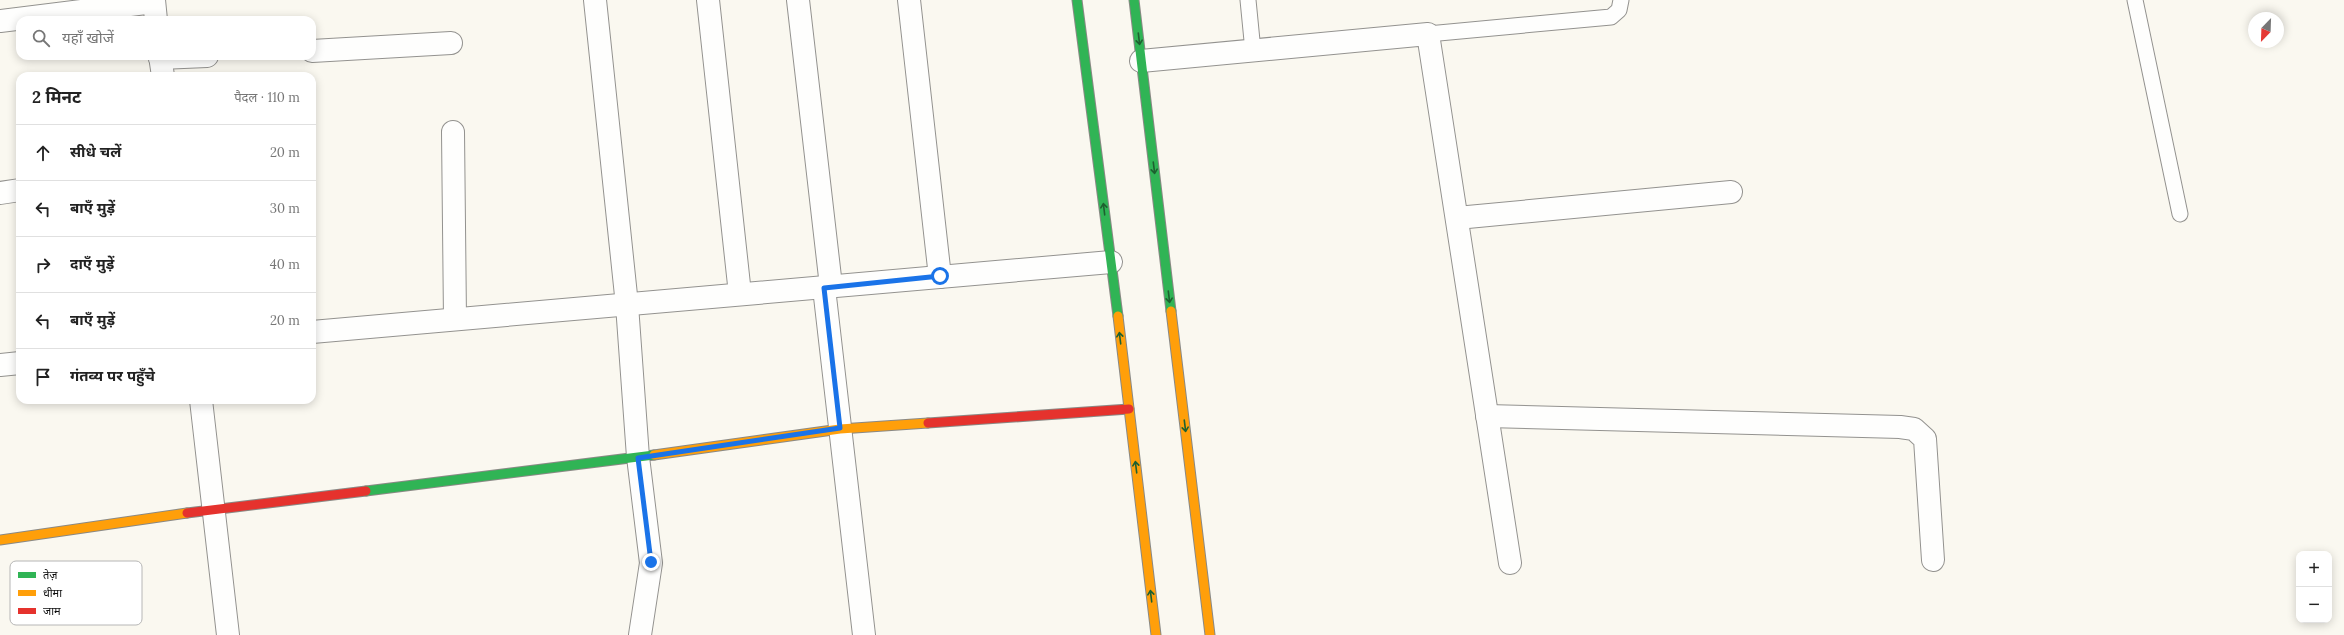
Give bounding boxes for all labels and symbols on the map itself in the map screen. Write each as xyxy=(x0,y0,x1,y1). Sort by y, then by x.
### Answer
north arrow xyxy=(2248,12,2284,48)
one-way arrow xyxy=(1135,32,1142,45)
one-way arrow xyxy=(1150,161,1158,174)
one-way arrow xyxy=(1101,203,1108,216)
route start xyxy=(931,267,949,285)
one-way arrow xyxy=(1166,290,1173,303)
one-way arrow xyxy=(1117,332,1124,345)
one-way arrow xyxy=(1181,419,1189,432)
one-way arrow xyxy=(1132,461,1140,474)
route end xyxy=(642,553,660,571)
legend xyxy=(10,561,142,625)
text: तेज़ xyxy=(43,568,58,582)
text: धीमा xyxy=(43,586,62,600)
one-way arrow xyxy=(1147,590,1155,603)
text: जाम xyxy=(43,604,61,618)

